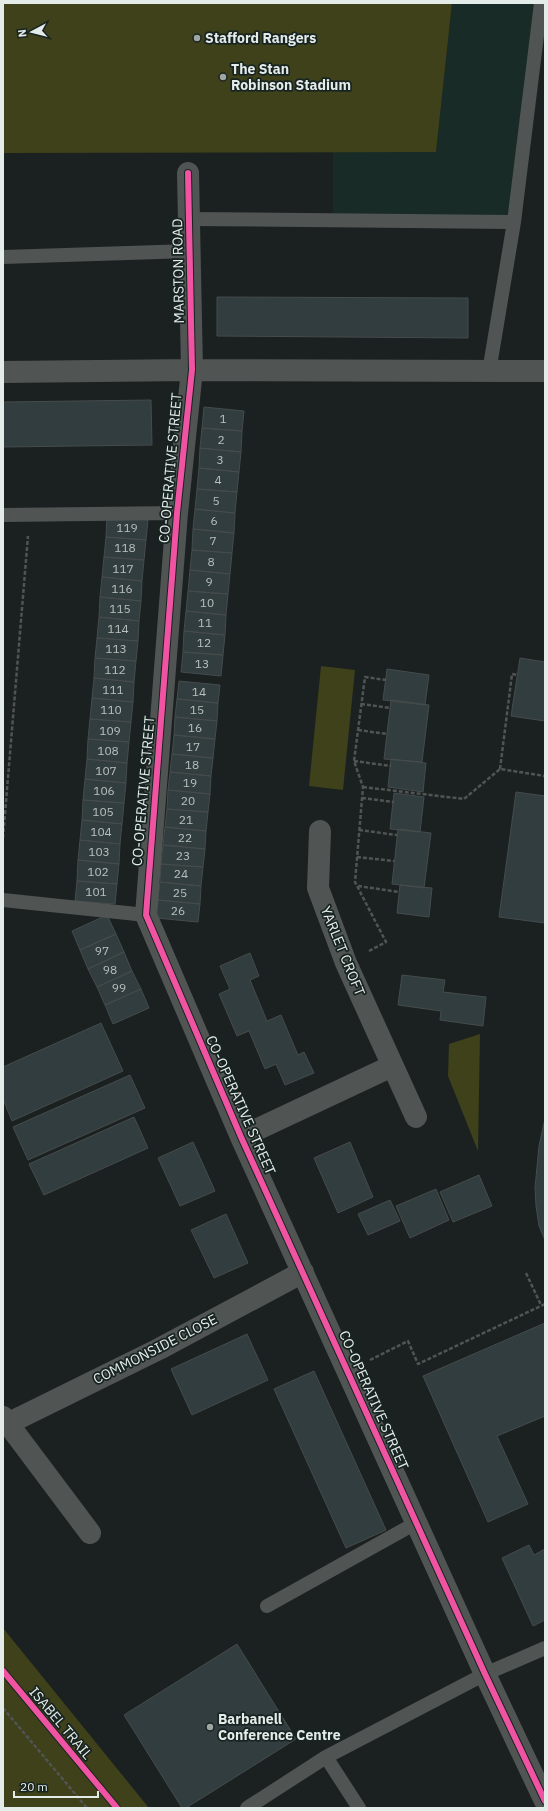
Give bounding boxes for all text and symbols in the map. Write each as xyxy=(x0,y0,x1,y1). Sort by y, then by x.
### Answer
north arrow xyxy=(12,12,52,52)
text: N xyxy=(15,28,30,38)
place label: Stafford Rangers xyxy=(205,29,316,47)
marker: Stafford Rangers xyxy=(192,33,202,43)
place label: The Stan Robinson Stadium xyxy=(231,60,351,94)
marker: The Stan Robinson Stadium xyxy=(218,72,228,82)
street label: MARSTON ROAD xyxy=(168,218,188,324)
street label: CO-OPERATIVE STREET xyxy=(154,392,186,544)
house number: 1 xyxy=(219,411,227,426)
house number: 2 xyxy=(217,432,225,447)
house number: 3 xyxy=(216,452,224,467)
house number: 4 xyxy=(214,472,222,487)
house number: 5 xyxy=(212,493,220,508)
house number: 6 xyxy=(210,513,218,528)
house number: 119 xyxy=(116,520,138,535)
house number: 7 xyxy=(209,533,217,548)
house number: 118 xyxy=(114,540,136,555)
house number: 8 xyxy=(207,554,215,569)
house number: 117 xyxy=(112,561,134,576)
house number: 9 xyxy=(205,574,213,589)
house number: 116 xyxy=(111,581,133,596)
house number: 10 xyxy=(200,595,214,610)
house number: 115 xyxy=(109,601,131,616)
house number: 11 xyxy=(198,615,212,630)
house number: 114 xyxy=(107,621,129,636)
house number: 12 xyxy=(197,635,211,650)
house number: 113 xyxy=(105,641,127,656)
house number: 13 xyxy=(195,656,209,671)
house number: 112 xyxy=(104,662,126,677)
house number: 111 xyxy=(102,682,124,697)
house number: 14 xyxy=(192,684,206,699)
house number: 110 xyxy=(100,702,122,717)
house number: 15 xyxy=(190,702,204,717)
street label: CO-OPERATIVE STREET xyxy=(127,715,159,867)
house number: 16 xyxy=(188,720,202,735)
house number: 109 xyxy=(99,723,121,738)
house number: 17 xyxy=(186,739,200,754)
house number: 108 xyxy=(97,743,119,758)
house number: 18 xyxy=(185,757,199,772)
house number: 107 xyxy=(95,763,117,778)
house number: 19 xyxy=(183,775,197,790)
house number: 106 xyxy=(93,783,115,798)
house number: 20 xyxy=(181,793,195,808)
house number: 105 xyxy=(92,804,114,819)
house number: 21 xyxy=(179,812,193,827)
house number: 104 xyxy=(90,824,112,839)
house number: 22 xyxy=(178,830,192,845)
house number: 103 xyxy=(88,844,110,859)
house number: 23 xyxy=(176,848,190,863)
house number: 102 xyxy=(87,864,109,879)
house number: 24 xyxy=(174,866,188,881)
house number: 101 xyxy=(85,884,107,899)
house number: 25 xyxy=(173,885,187,900)
house number: 26 xyxy=(171,903,185,918)
street label: YARLET CROFT xyxy=(317,903,369,999)
house number: 97 xyxy=(95,943,109,958)
house number: 98 xyxy=(103,962,117,977)
house number: 99 xyxy=(112,980,126,995)
street label: CO-OPERATIVE STREET xyxy=(202,1032,280,1178)
street label: COMMONSIDE CLOSE xyxy=(90,1310,220,1388)
street label: CO-OPERATIVE STREET xyxy=(335,1327,413,1473)
street label: ISABEL TRAIL xyxy=(26,1683,96,1763)
place label: Barbanell Conference Centre xyxy=(218,1710,341,1744)
marker: Barbanell Conference Centre xyxy=(205,1722,215,1732)
scale bar xyxy=(14,1773,98,1799)
text: 20 m xyxy=(20,1779,48,1794)

